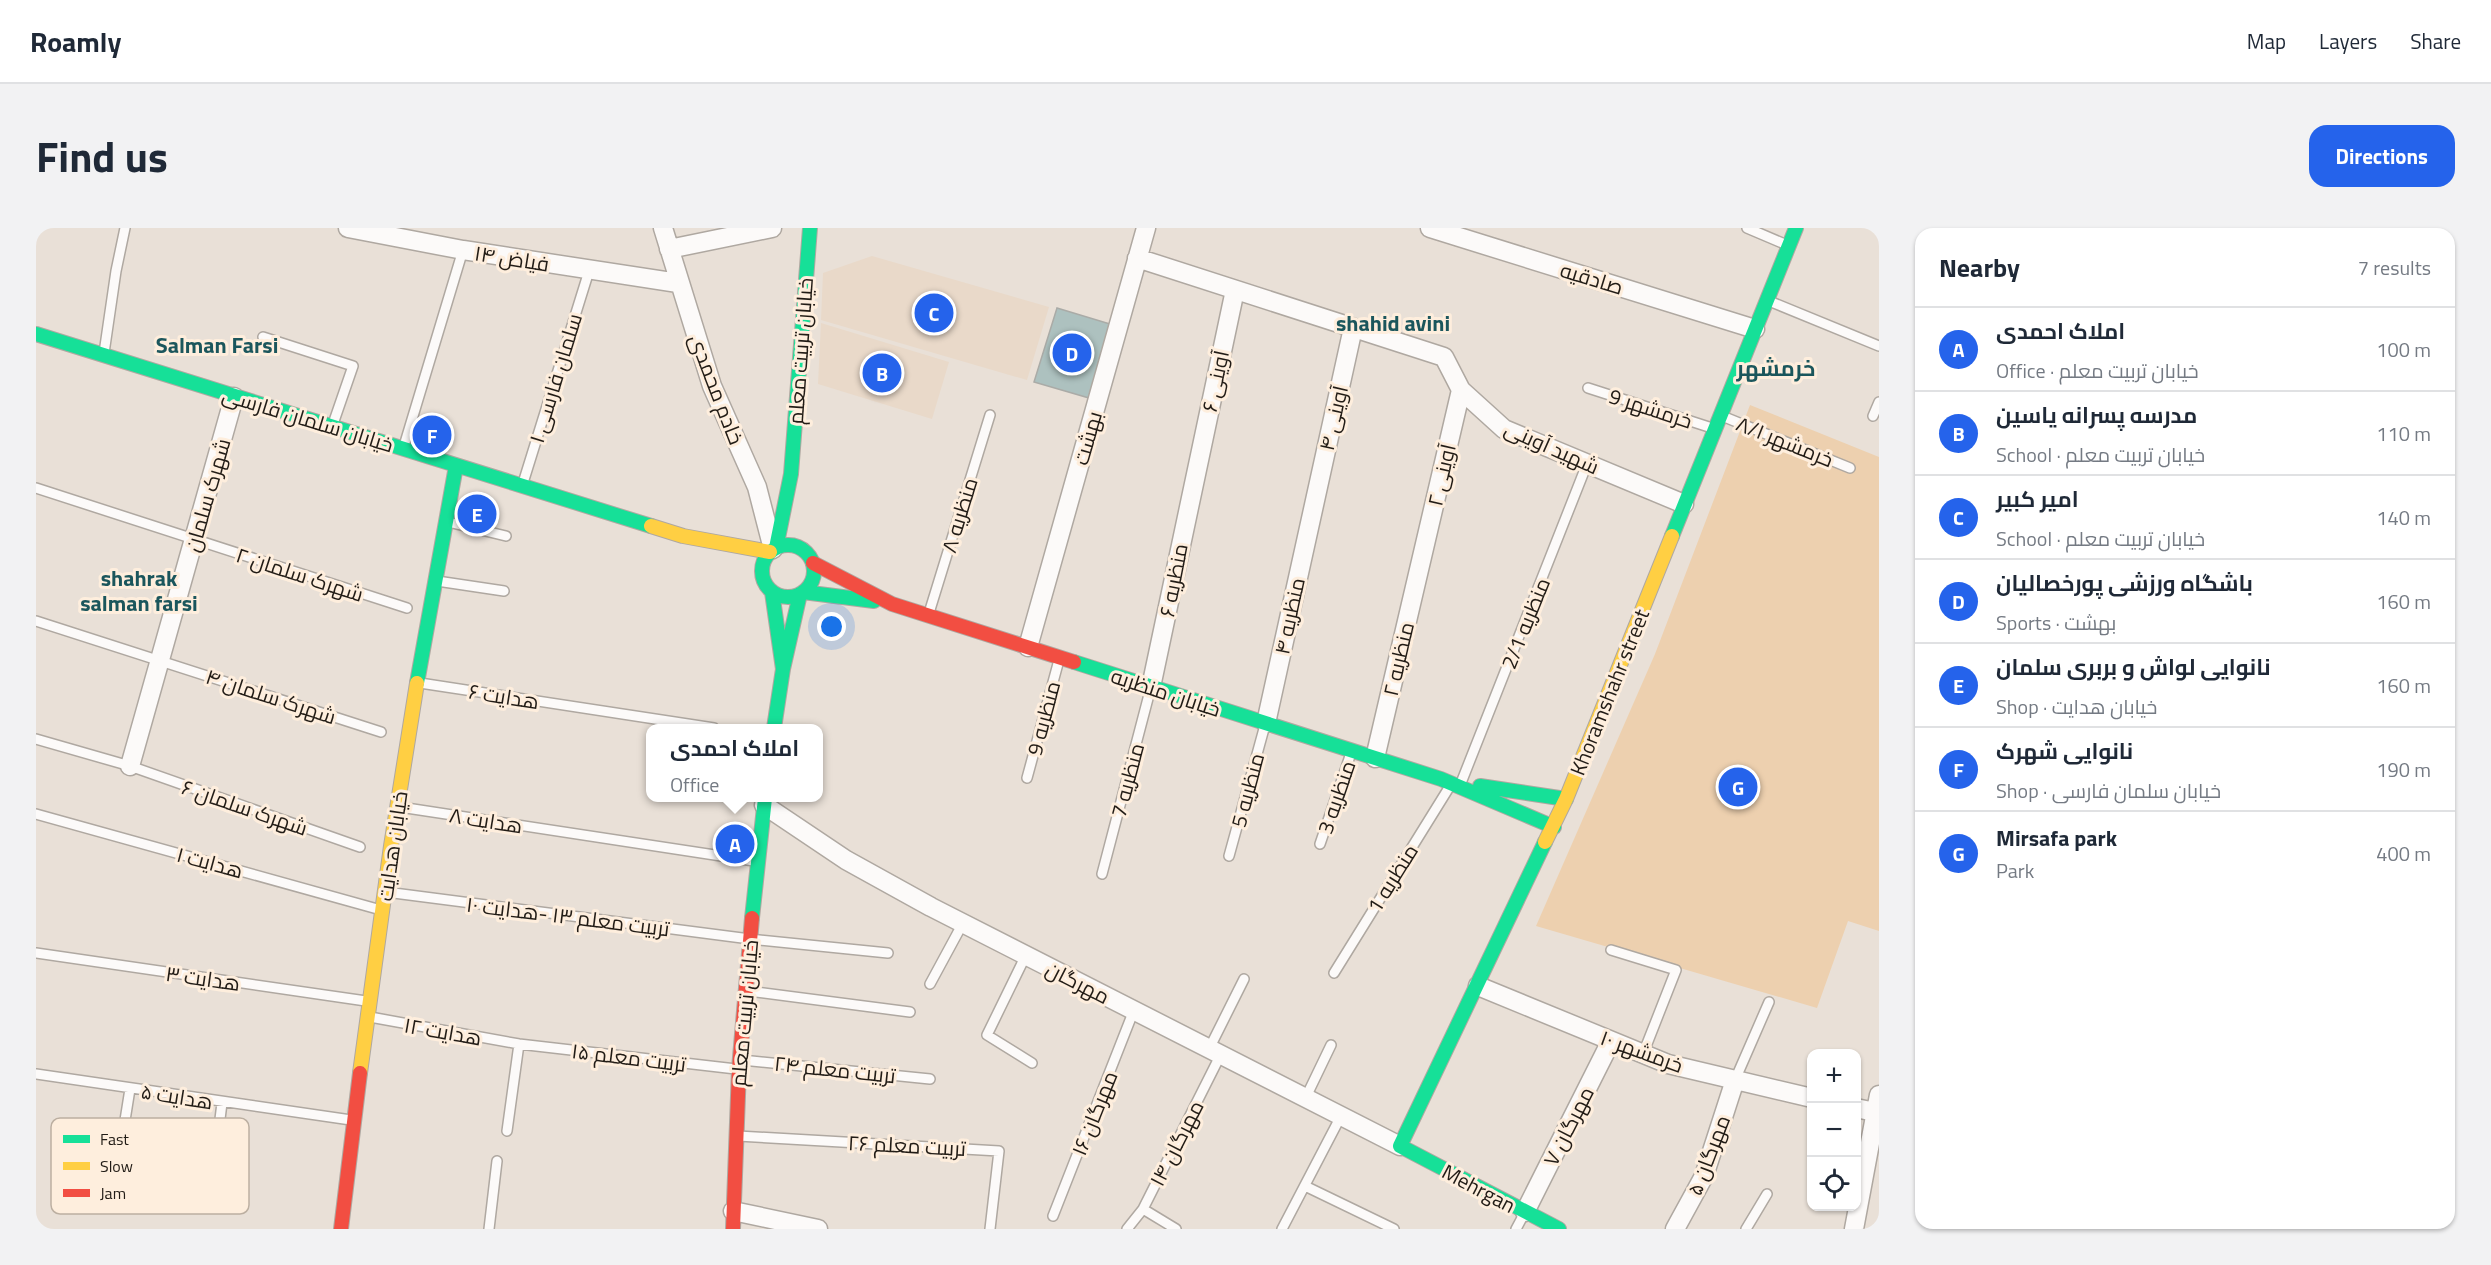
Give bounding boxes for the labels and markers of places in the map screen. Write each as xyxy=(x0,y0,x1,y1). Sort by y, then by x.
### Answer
pin: C xyxy=(914,290,954,335)
pin: D xyxy=(1052,330,1092,376)
pin: B xyxy=(862,350,902,396)
pin: F xyxy=(412,412,452,458)
pin: E xyxy=(458,492,496,536)
pin: G xyxy=(1718,764,1758,810)
pin: A xyxy=(716,822,754,866)

